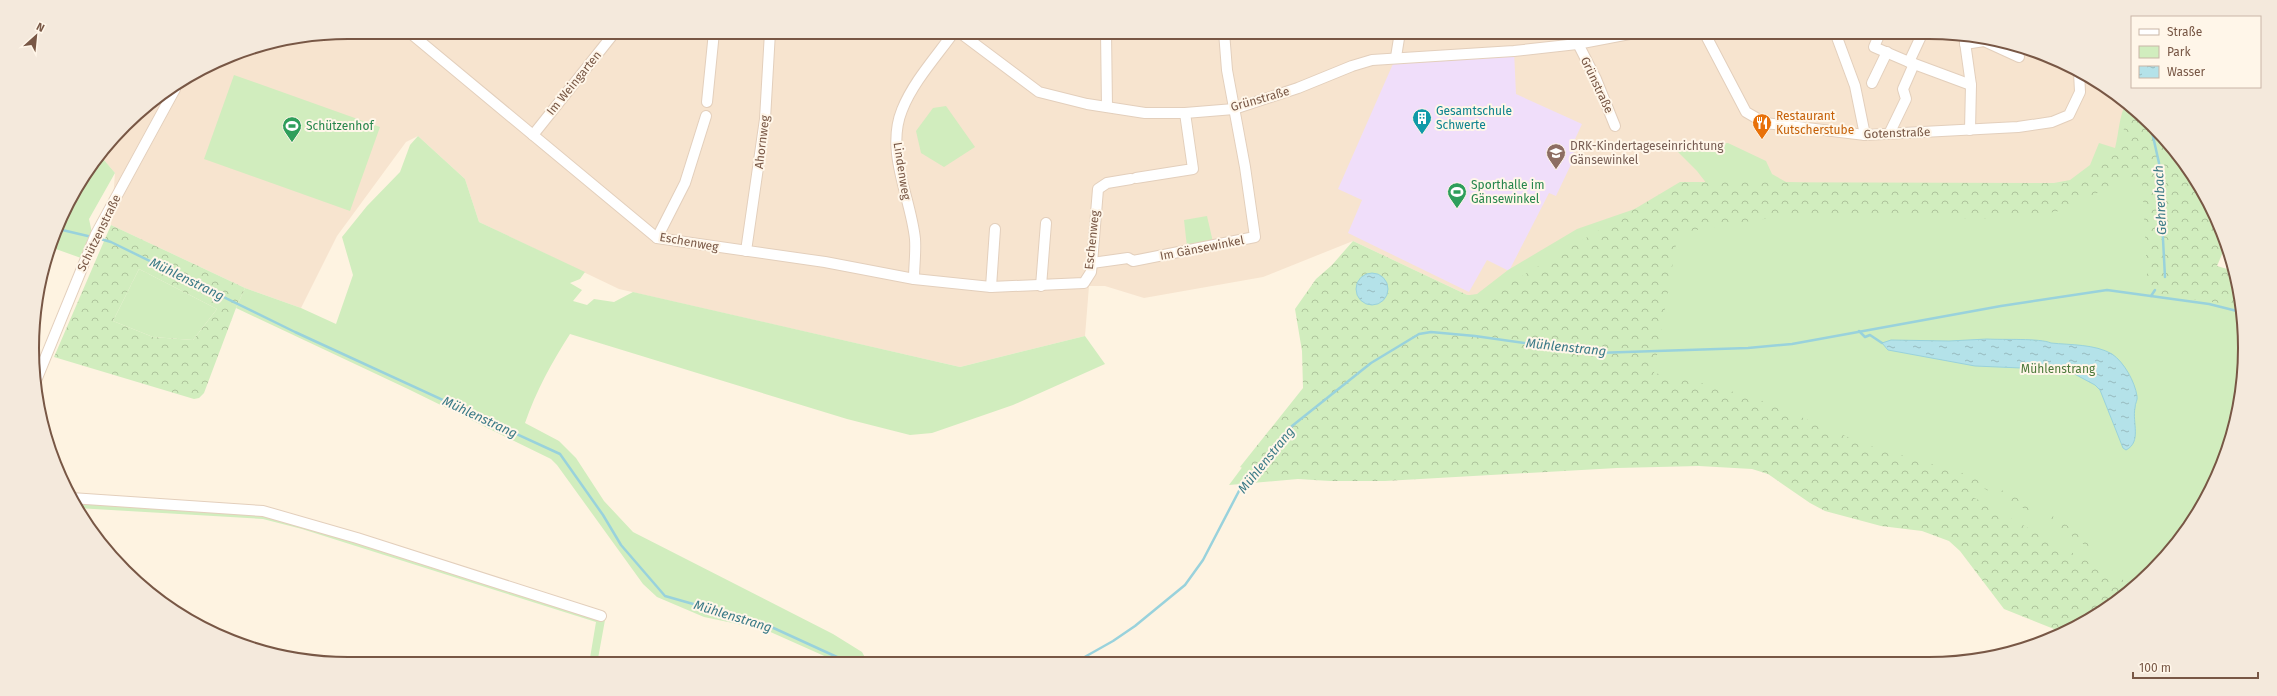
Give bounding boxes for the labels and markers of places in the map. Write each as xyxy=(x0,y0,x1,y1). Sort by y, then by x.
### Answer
place label: Gesamtschule Schwerte xyxy=(1436,104,1512,132)
building icon: Gesamtschule Schwerte xyxy=(1411,107,1433,135)
place label: Restaurant Kutscherstube xyxy=(1776,109,1854,137)
restaurant icon: Restaurant Kutscherstube xyxy=(1751,112,1773,140)
sports icon: Schützenhof xyxy=(281,115,303,143)
place label: Schützenhof xyxy=(306,119,374,133)
place label: DRK-Kindertageseinrichtung Gänsewinkel xyxy=(1570,139,1724,167)
school or university icon: DRK-Kindertageseinrichtung Gänsewinkel xyxy=(1545,142,1567,170)
place label: Sporthalle im Gänsewinkel xyxy=(1471,178,1544,206)
sports icon: Sporthalle im Gänsewinkel xyxy=(1446,181,1468,209)

